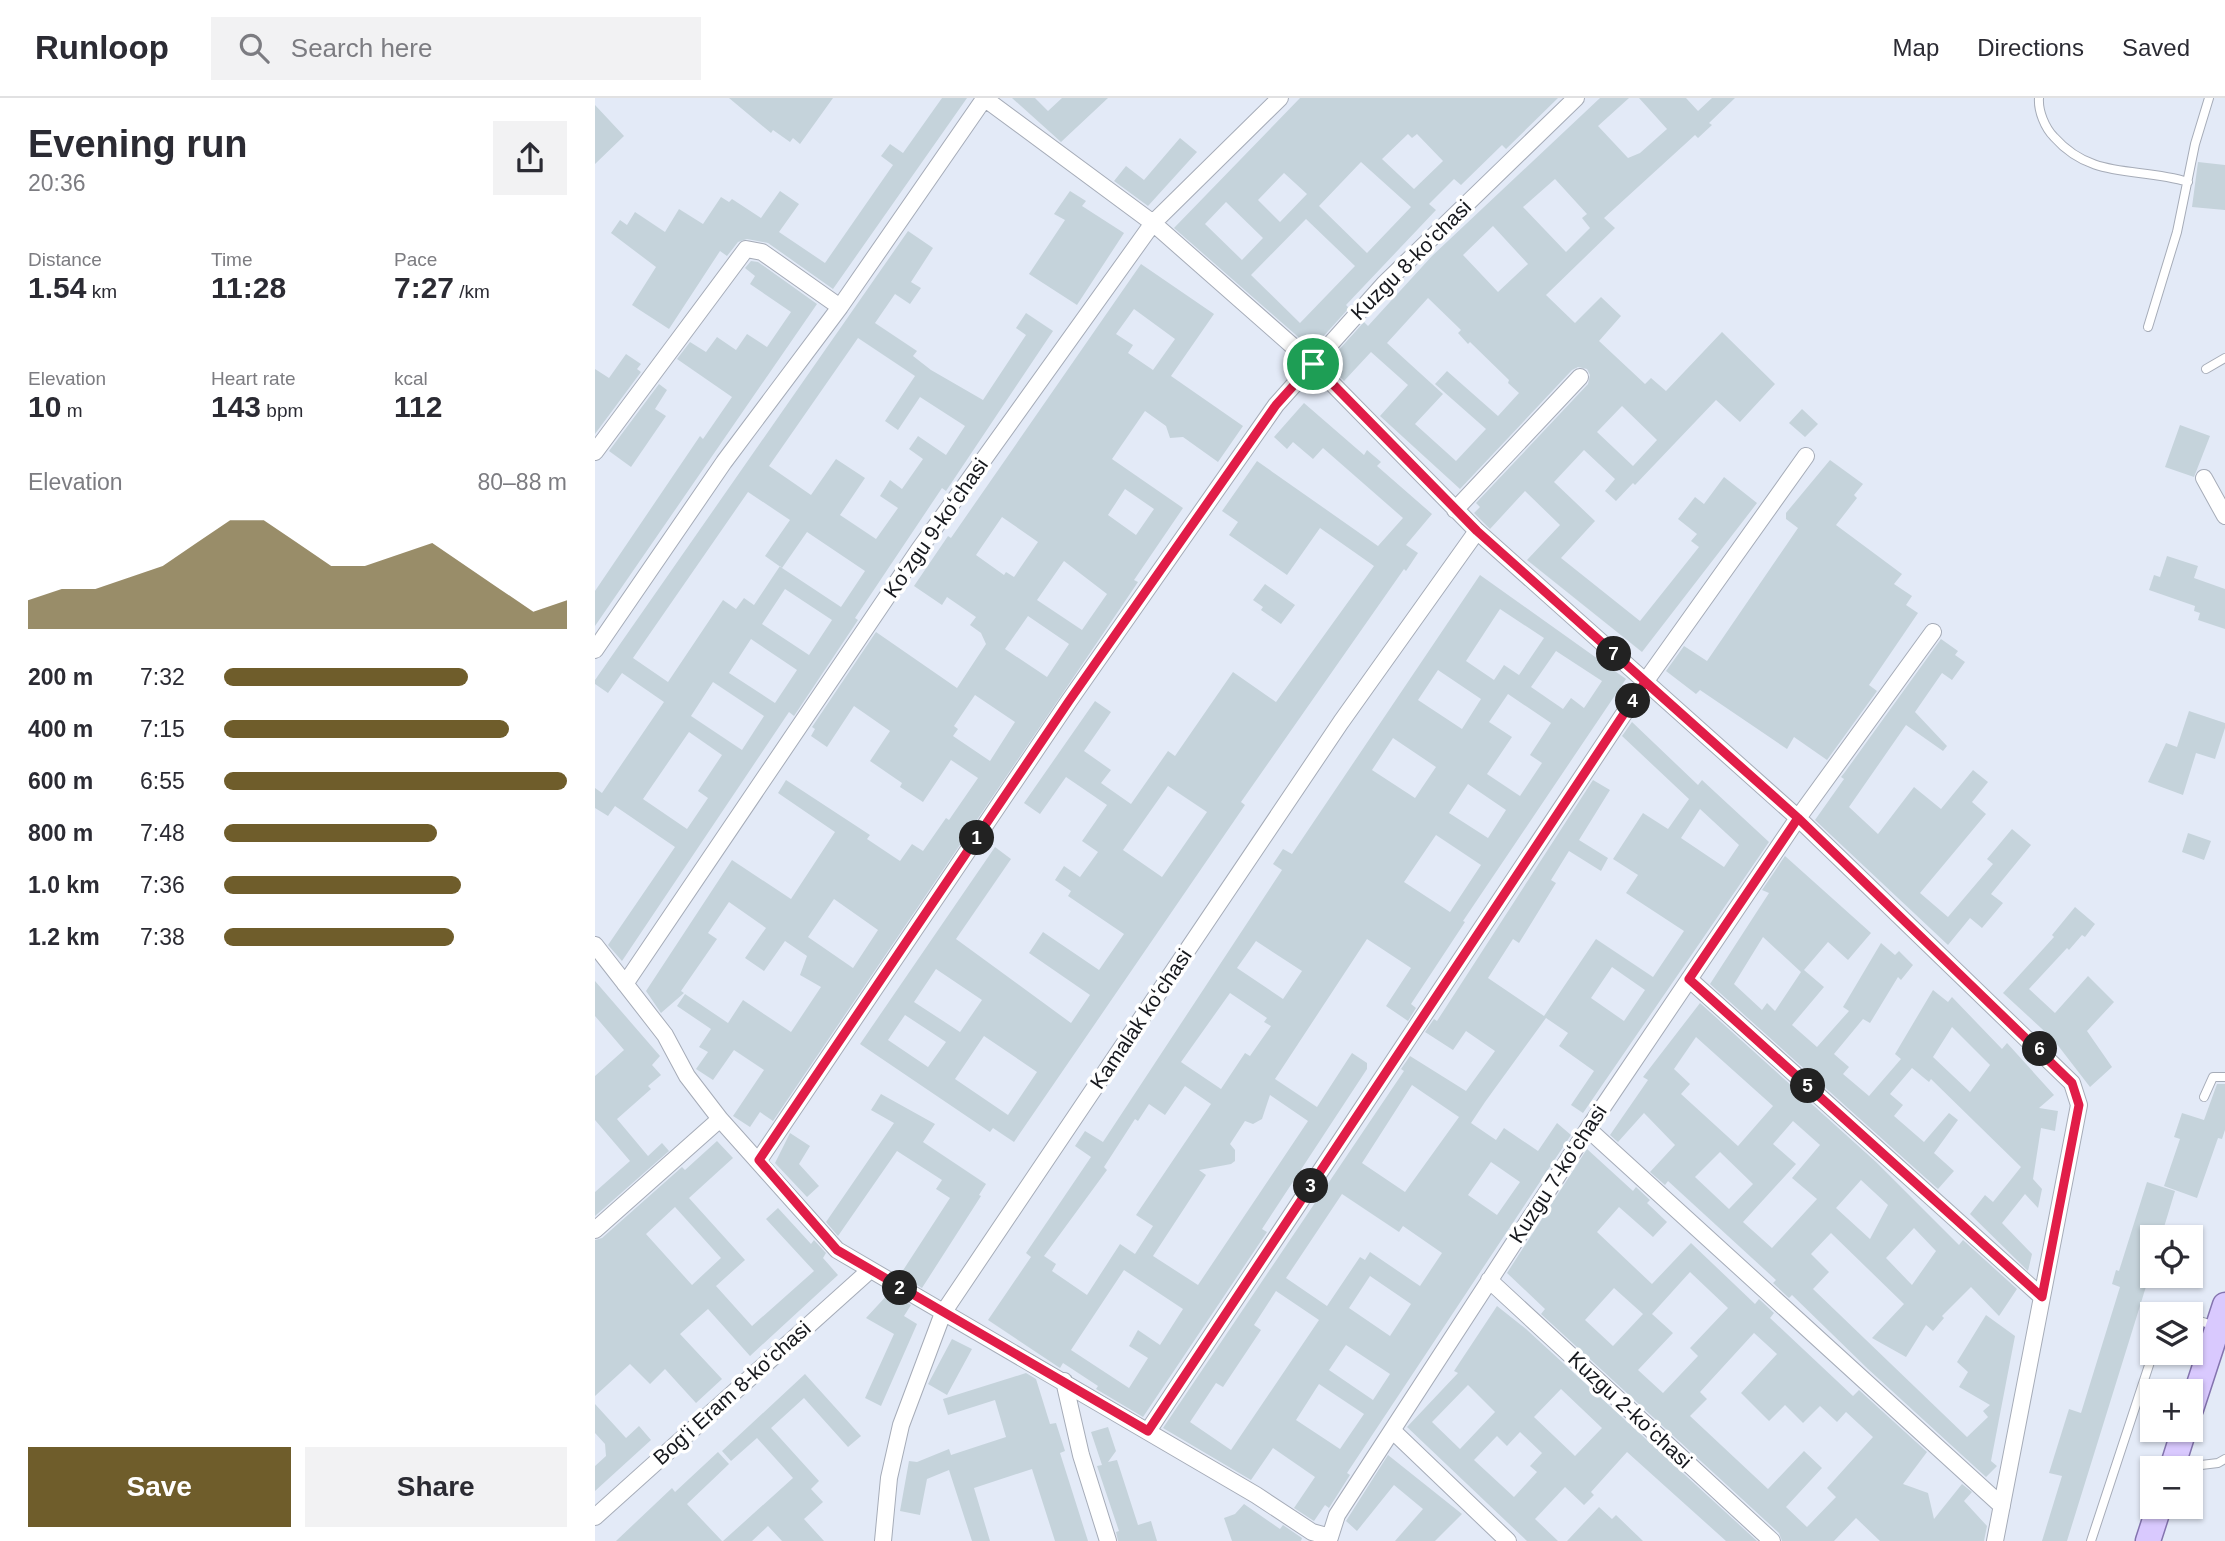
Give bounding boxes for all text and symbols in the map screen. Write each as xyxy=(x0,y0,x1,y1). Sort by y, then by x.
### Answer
search box xyxy=(211,17,701,80)
text: Runloop xyxy=(35,29,169,66)
icon: search xyxy=(235,29,273,67)
text: Search here xyxy=(291,33,432,63)
text: Map xyxy=(1893,34,1939,61)
text: Directions xyxy=(1977,34,2084,61)
text: Saved xyxy=(2122,34,2190,61)
button: share xyxy=(493,121,567,195)
text: Evening run xyxy=(28,123,248,165)
text: 20:36 xyxy=(28,170,86,196)
street label: Kuzgu 8-koʻchasi xyxy=(1346,195,1475,324)
text: Distance xyxy=(28,249,102,270)
text: Time xyxy=(211,249,253,270)
text: Pace xyxy=(394,249,437,270)
text: 1.54 xyxy=(28,271,86,304)
text: 11:28 xyxy=(211,271,286,304)
text: 7:27 xyxy=(394,271,454,304)
text: km xyxy=(86,281,117,302)
text: /km xyxy=(454,281,490,302)
pin xyxy=(1283,334,1343,394)
icon: arrive xyxy=(1294,345,1332,383)
text: Elevation xyxy=(28,368,106,389)
text: Heart rate xyxy=(211,368,295,389)
text: kcal xyxy=(394,368,428,389)
text: 10 xyxy=(28,390,61,423)
text: 143 xyxy=(211,390,261,423)
text: 112 xyxy=(394,390,442,423)
text: m xyxy=(61,400,82,421)
text: bpm xyxy=(261,400,303,421)
street label: Koʻzgu 9-koʻchasi xyxy=(879,454,992,602)
text: Elevation xyxy=(28,469,123,495)
text: 80–88 m xyxy=(477,469,567,495)
pin: 7 xyxy=(1597,636,1631,672)
text: 7 xyxy=(1608,643,1619,664)
text: 200 m xyxy=(28,664,93,690)
text: 7:32 xyxy=(140,664,185,690)
pin: 4 xyxy=(1615,684,1651,718)
text: 4 xyxy=(1627,690,1638,711)
text: 400 m xyxy=(28,716,93,742)
text: 7:15 xyxy=(140,716,185,742)
text: 600 m xyxy=(28,768,93,794)
text: 6:55 xyxy=(140,768,185,794)
text: 800 m xyxy=(28,820,93,846)
text: 7:48 xyxy=(140,820,185,846)
pin: 1 xyxy=(959,820,995,856)
text: 1 xyxy=(971,827,982,848)
text: 1.0 km xyxy=(28,872,100,898)
text: 7:36 xyxy=(140,872,185,898)
text: 1.2 km xyxy=(28,924,100,950)
text: 7:38 xyxy=(140,924,185,950)
street label: Kamalak koʻchasi xyxy=(1085,945,1196,1093)
pin: 6 xyxy=(2023,1032,2057,1066)
text: 6 xyxy=(2034,1038,2045,1059)
pin: 5 xyxy=(1791,1068,1825,1104)
text: 5 xyxy=(1802,1075,1813,1096)
street label: Kuzgu 7-koʻchasi xyxy=(1504,1100,1611,1247)
pin: 3 xyxy=(1293,1168,1329,1204)
text: 3 xyxy=(1305,1175,1316,1196)
map controls xyxy=(2140,1225,2203,1519)
button: locate xyxy=(2140,1225,2203,1288)
pin: 2 xyxy=(883,1270,917,1306)
text: 2 xyxy=(894,1277,905,1298)
button: layers xyxy=(2140,1302,2203,1365)
street label: Bogʻi Eram 8-koʻchasi xyxy=(649,1316,815,1469)
street label: Kuzgu 2-koʻchasi xyxy=(1564,1347,1697,1473)
button: + xyxy=(2140,1379,2203,1442)
button: Save xyxy=(28,1447,291,1527)
button: Share xyxy=(305,1447,567,1527)
button: − xyxy=(2140,1456,2203,1519)

